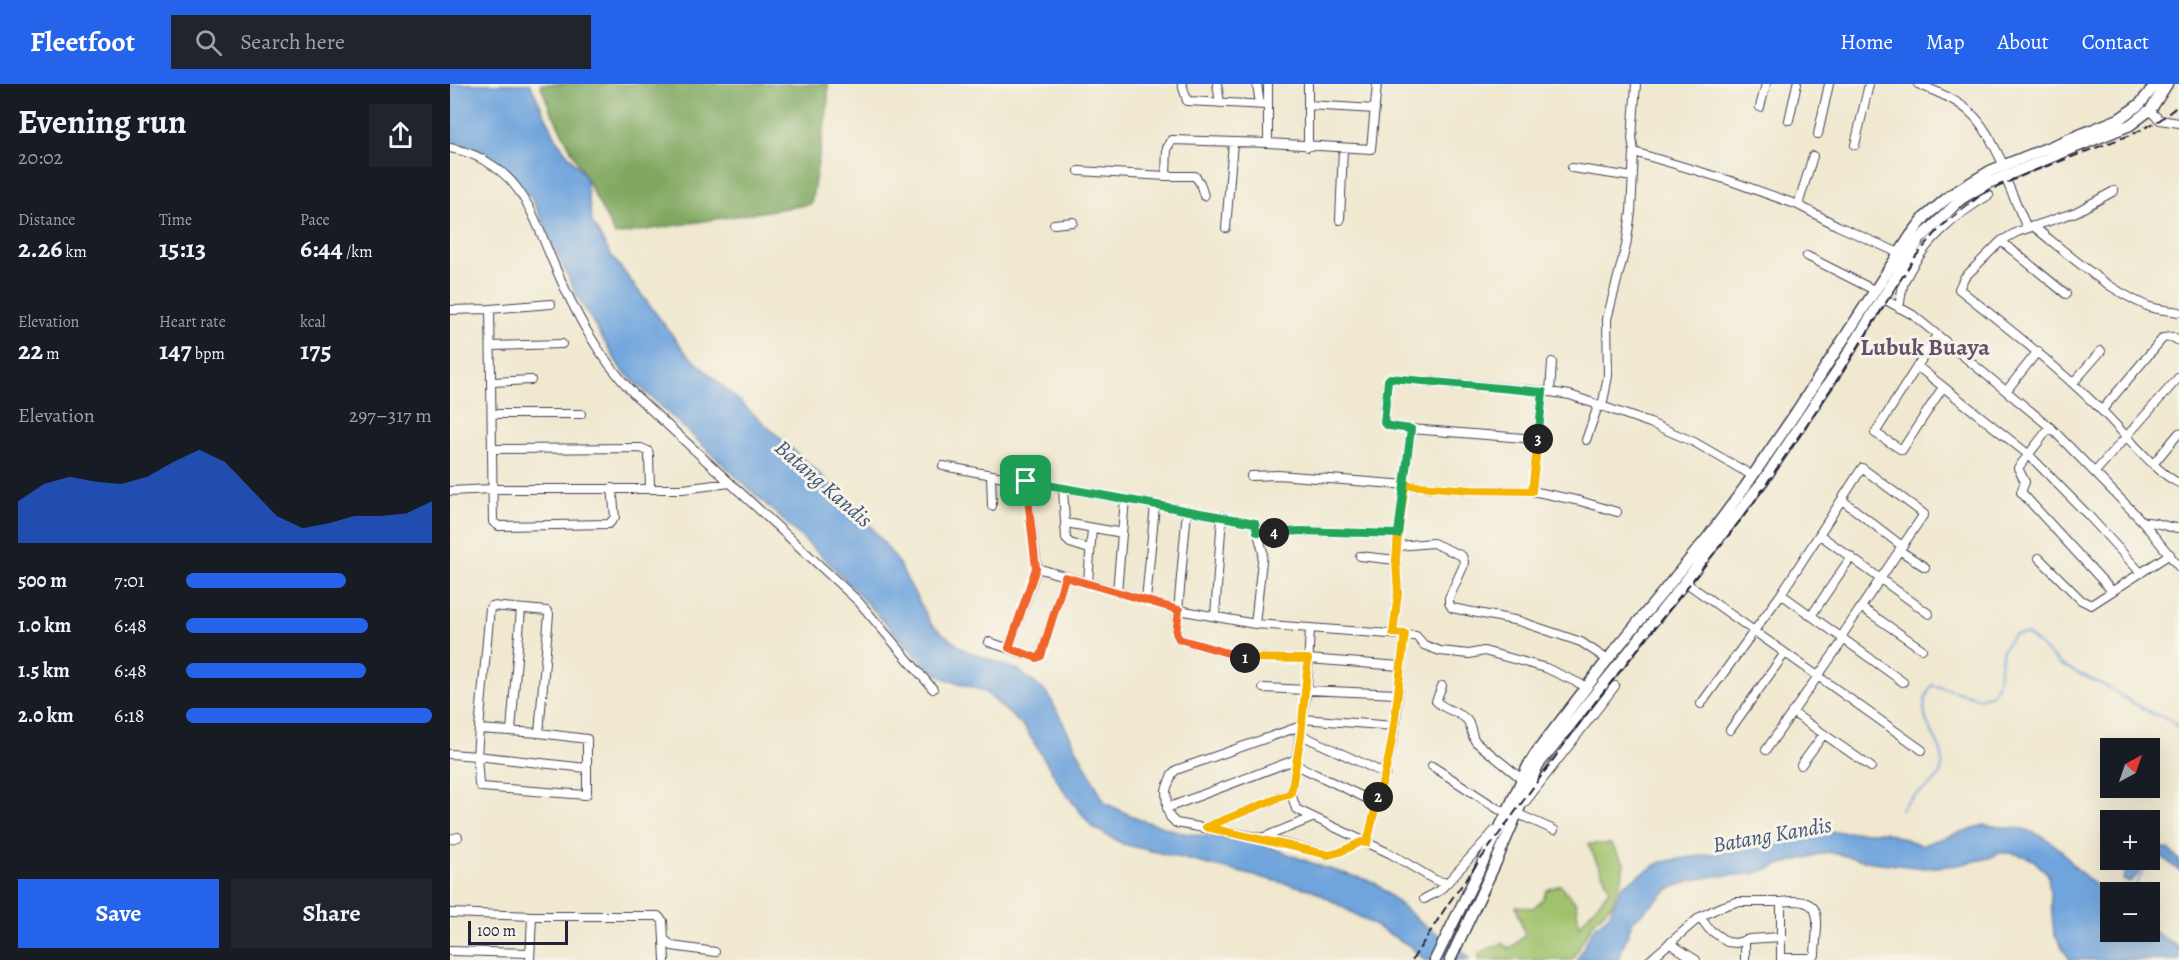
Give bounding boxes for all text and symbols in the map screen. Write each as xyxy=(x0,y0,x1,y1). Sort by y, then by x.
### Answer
search box xyxy=(171,15,591,69)
text: Fleetfoot xyxy=(30,23,135,61)
icon: search xyxy=(192,26,225,59)
text: Search here xyxy=(240,27,345,57)
text: Home xyxy=(1840,28,1893,56)
text: Map xyxy=(1926,28,1964,56)
text: About xyxy=(1997,28,2049,56)
text: Contact xyxy=(2082,28,2149,56)
text: Evening run xyxy=(18,99,187,144)
button: share xyxy=(369,104,432,167)
text: 20:02 xyxy=(18,144,63,171)
text: Distance xyxy=(18,209,75,231)
text: Time xyxy=(159,209,192,231)
text: Pace xyxy=(300,209,330,231)
text: 2.26 xyxy=(18,231,62,266)
text: 15:13 xyxy=(159,231,206,266)
text: 6:44 xyxy=(300,231,343,266)
text: km xyxy=(62,241,87,263)
text: /km xyxy=(343,241,372,263)
text: Elevation xyxy=(18,311,79,333)
text: Heart rate xyxy=(159,311,226,333)
text: kcal xyxy=(300,311,326,333)
district label: Lubuk Buaya xyxy=(1860,331,1990,363)
text: 22 xyxy=(18,333,43,368)
text: 147 xyxy=(159,333,192,368)
text: 175 xyxy=(300,333,332,368)
text: m xyxy=(43,343,60,365)
text: bpm xyxy=(192,343,225,365)
text: Elevation xyxy=(18,402,95,429)
text: 297–317 m xyxy=(349,402,432,429)
pin: 3 xyxy=(1523,424,1553,454)
text: 3 xyxy=(1535,428,1541,450)
water label: Batang Kandis xyxy=(768,433,879,535)
pin xyxy=(1000,455,1051,506)
icon: arrive xyxy=(1009,464,1042,497)
pin: 4 xyxy=(1259,518,1289,548)
text: 4 xyxy=(1270,522,1278,544)
text: 500 m xyxy=(18,567,67,594)
text: 7:01 xyxy=(114,567,145,594)
text: 1.0 km xyxy=(18,612,71,639)
text: 6:48 xyxy=(114,612,147,639)
pin: 1 xyxy=(1230,643,1260,673)
text: 1 xyxy=(1242,647,1248,669)
text: 1.5 km xyxy=(18,657,70,684)
text: 6:48 xyxy=(114,657,147,684)
text: 2.0 km xyxy=(18,702,74,729)
text: 6:18 xyxy=(114,702,145,729)
north arrow xyxy=(2100,738,2160,798)
map controls xyxy=(2100,738,2160,942)
pin: 2 xyxy=(1363,782,1393,812)
text: 2 xyxy=(1374,786,1382,808)
water label: Batang Kandis xyxy=(1710,810,1834,860)
button: + xyxy=(2100,810,2160,870)
button: Save xyxy=(18,879,219,948)
button: Share xyxy=(231,879,432,948)
button: − xyxy=(2100,882,2160,942)
scale bar xyxy=(468,918,568,946)
text: 100 m xyxy=(477,920,516,942)

